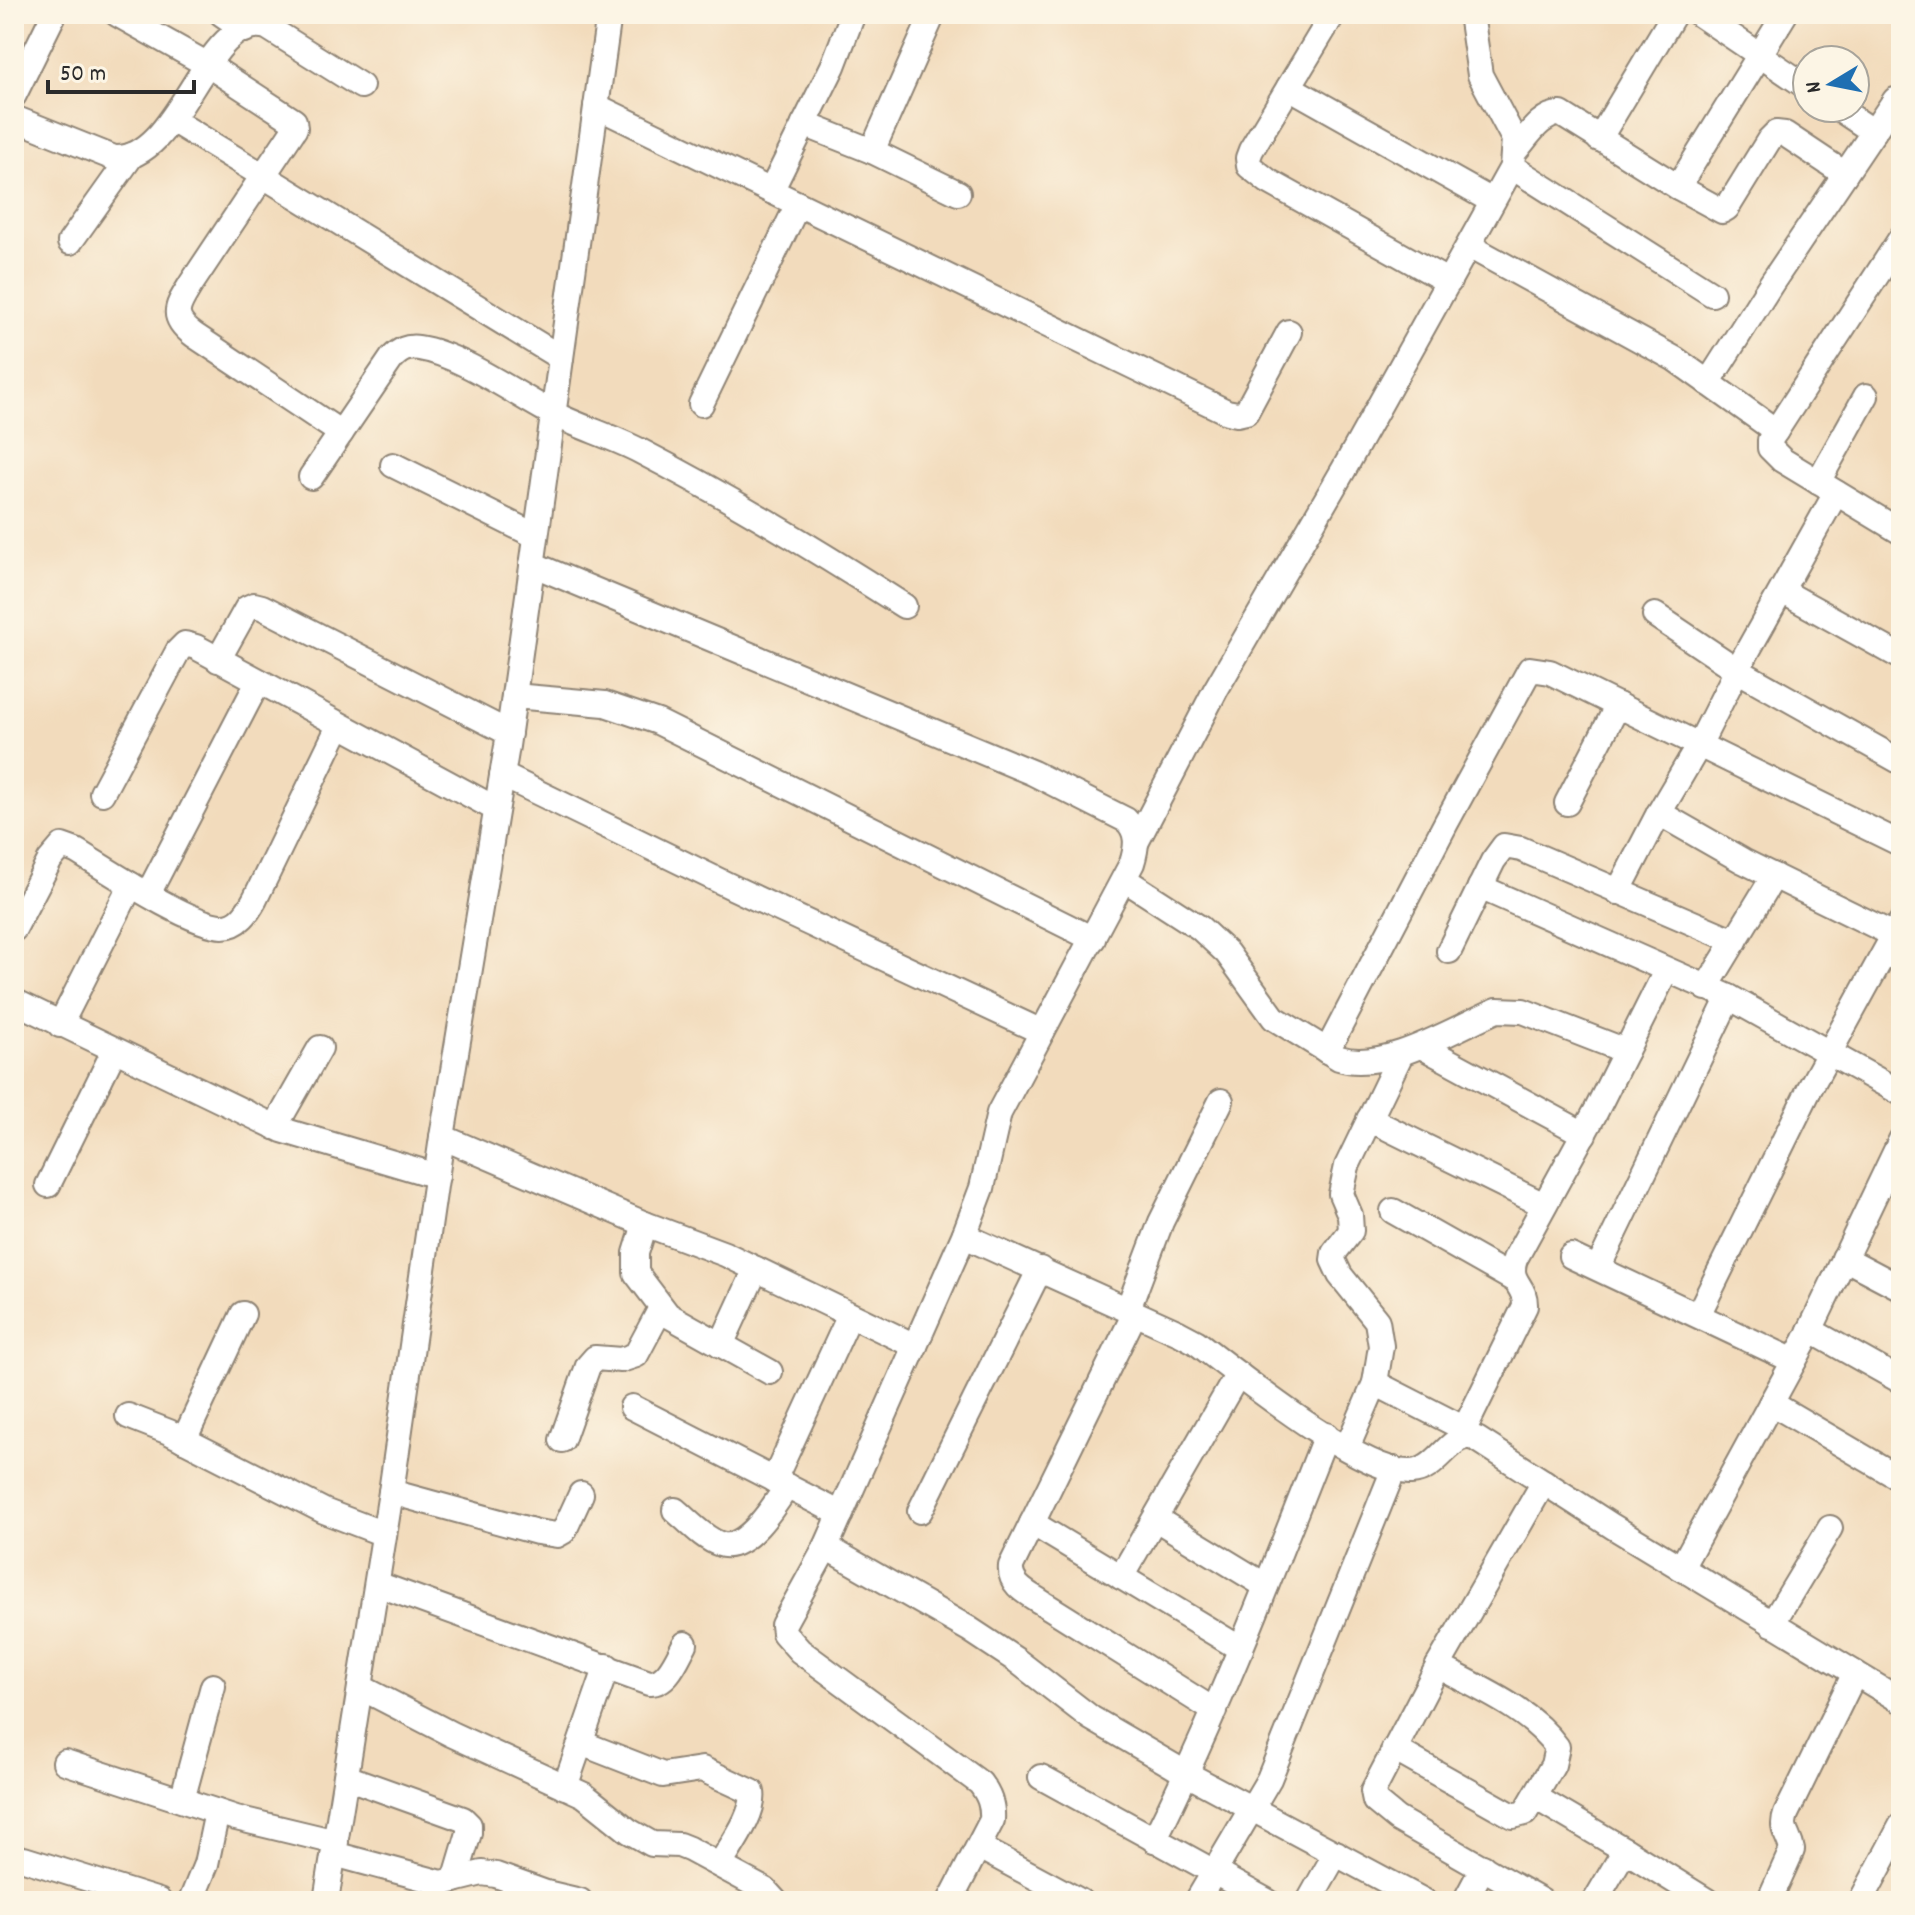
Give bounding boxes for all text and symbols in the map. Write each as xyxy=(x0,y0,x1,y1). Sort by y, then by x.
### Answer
scale bar xyxy=(48,44,194,94)
north arrow xyxy=(1791,44,1871,124)
text: 50 m xyxy=(60,58,106,92)
text: N xyxy=(1799,79,1831,95)

